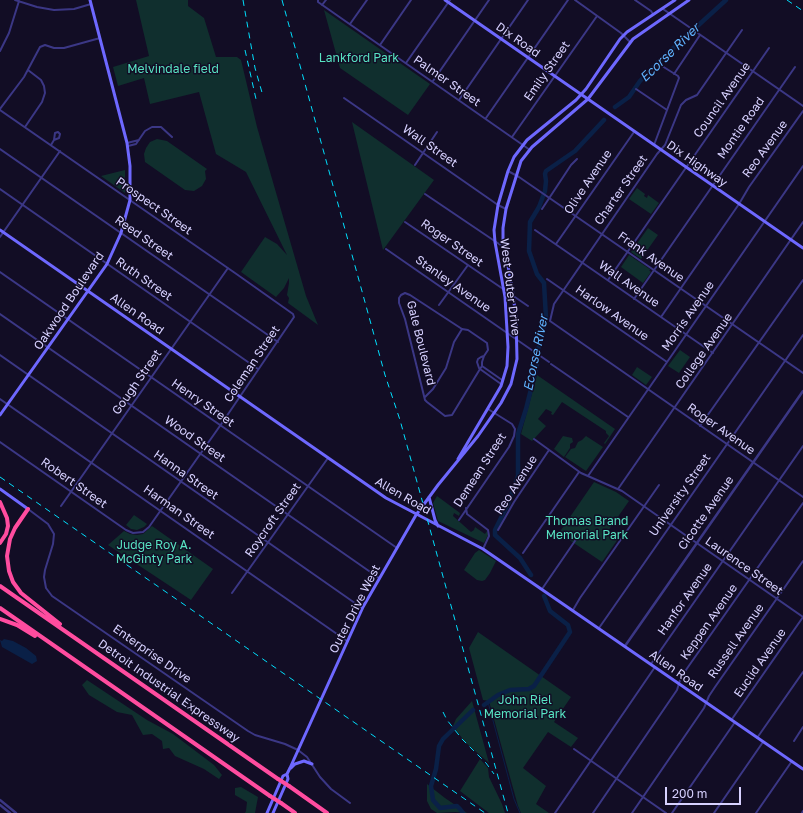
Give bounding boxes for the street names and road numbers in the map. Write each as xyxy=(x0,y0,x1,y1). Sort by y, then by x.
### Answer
street label: Dix Road xyxy=(493,20,543,60)
street label: Emily Street xyxy=(521,38,573,104)
street label: Palmer Street xyxy=(410,52,484,110)
street label: Council Avenue xyxy=(691,59,753,141)
street label: Montie Road xyxy=(714,94,768,162)
street label: Reo Avenue xyxy=(739,117,791,181)
street label: Wall Street xyxy=(400,122,460,170)
street label: Dix Highway xyxy=(664,138,730,190)
street label: Olive Avenue xyxy=(561,147,615,217)
street label: Charter Street xyxy=(592,152,650,228)
street label: Prospect Street xyxy=(113,174,195,238)
street label: Reed Street xyxy=(112,213,176,263)
street label: Roger Street xyxy=(418,216,486,270)
street label: Frank Avenue xyxy=(615,229,687,285)
street label: West Outer Drive xyxy=(497,238,523,336)
street label: Oakwood Boulevard xyxy=(31,249,107,353)
street label: Stanley Avenue xyxy=(412,253,494,315)
street label: Ruth Street xyxy=(113,254,175,304)
street label: Wall Avenue xyxy=(596,258,662,310)
street label: Morris Avenue xyxy=(659,278,717,354)
street label: Harlow Avenue xyxy=(572,282,652,344)
street label: Allen Road xyxy=(107,290,167,338)
street label: Gale Boulevard xyxy=(403,299,439,387)
street label: College Avenue xyxy=(672,310,736,392)
street label: Coleman Street xyxy=(221,323,283,405)
street label: Gough Street xyxy=(109,347,165,417)
street label: Henry Street xyxy=(169,376,237,430)
street label: Roger Avenue xyxy=(684,400,758,458)
street label: Wood Street xyxy=(162,413,228,465)
street label: Demean Street xyxy=(451,430,509,510)
street label: Hanna Street xyxy=(151,447,221,503)
street label: University Street xyxy=(646,451,714,539)
street label: Reo Avenue xyxy=(492,453,540,517)
street label: Robert Street xyxy=(38,455,110,511)
street label: Cicotte Avenue xyxy=(675,473,737,553)
street label: Allen Road xyxy=(373,474,433,518)
street label: Roycroft Street xyxy=(242,480,304,560)
street label: Harman Street xyxy=(141,482,217,542)
street label: Laurence Street xyxy=(702,534,786,598)
street label: Hanfor Avenue xyxy=(655,560,715,638)
street label: Outer Drive West xyxy=(326,562,384,656)
street label: Keppen Avenue xyxy=(677,581,741,663)
street label: Russell Avenue xyxy=(705,601,767,681)
street label: Enterprise Drive xyxy=(110,622,194,686)
street label: Euclid Avenue xyxy=(731,626,789,700)
street label: Detroit Industrial Expressway xyxy=(95,636,243,746)
street label: Allen Road xyxy=(646,647,706,695)

